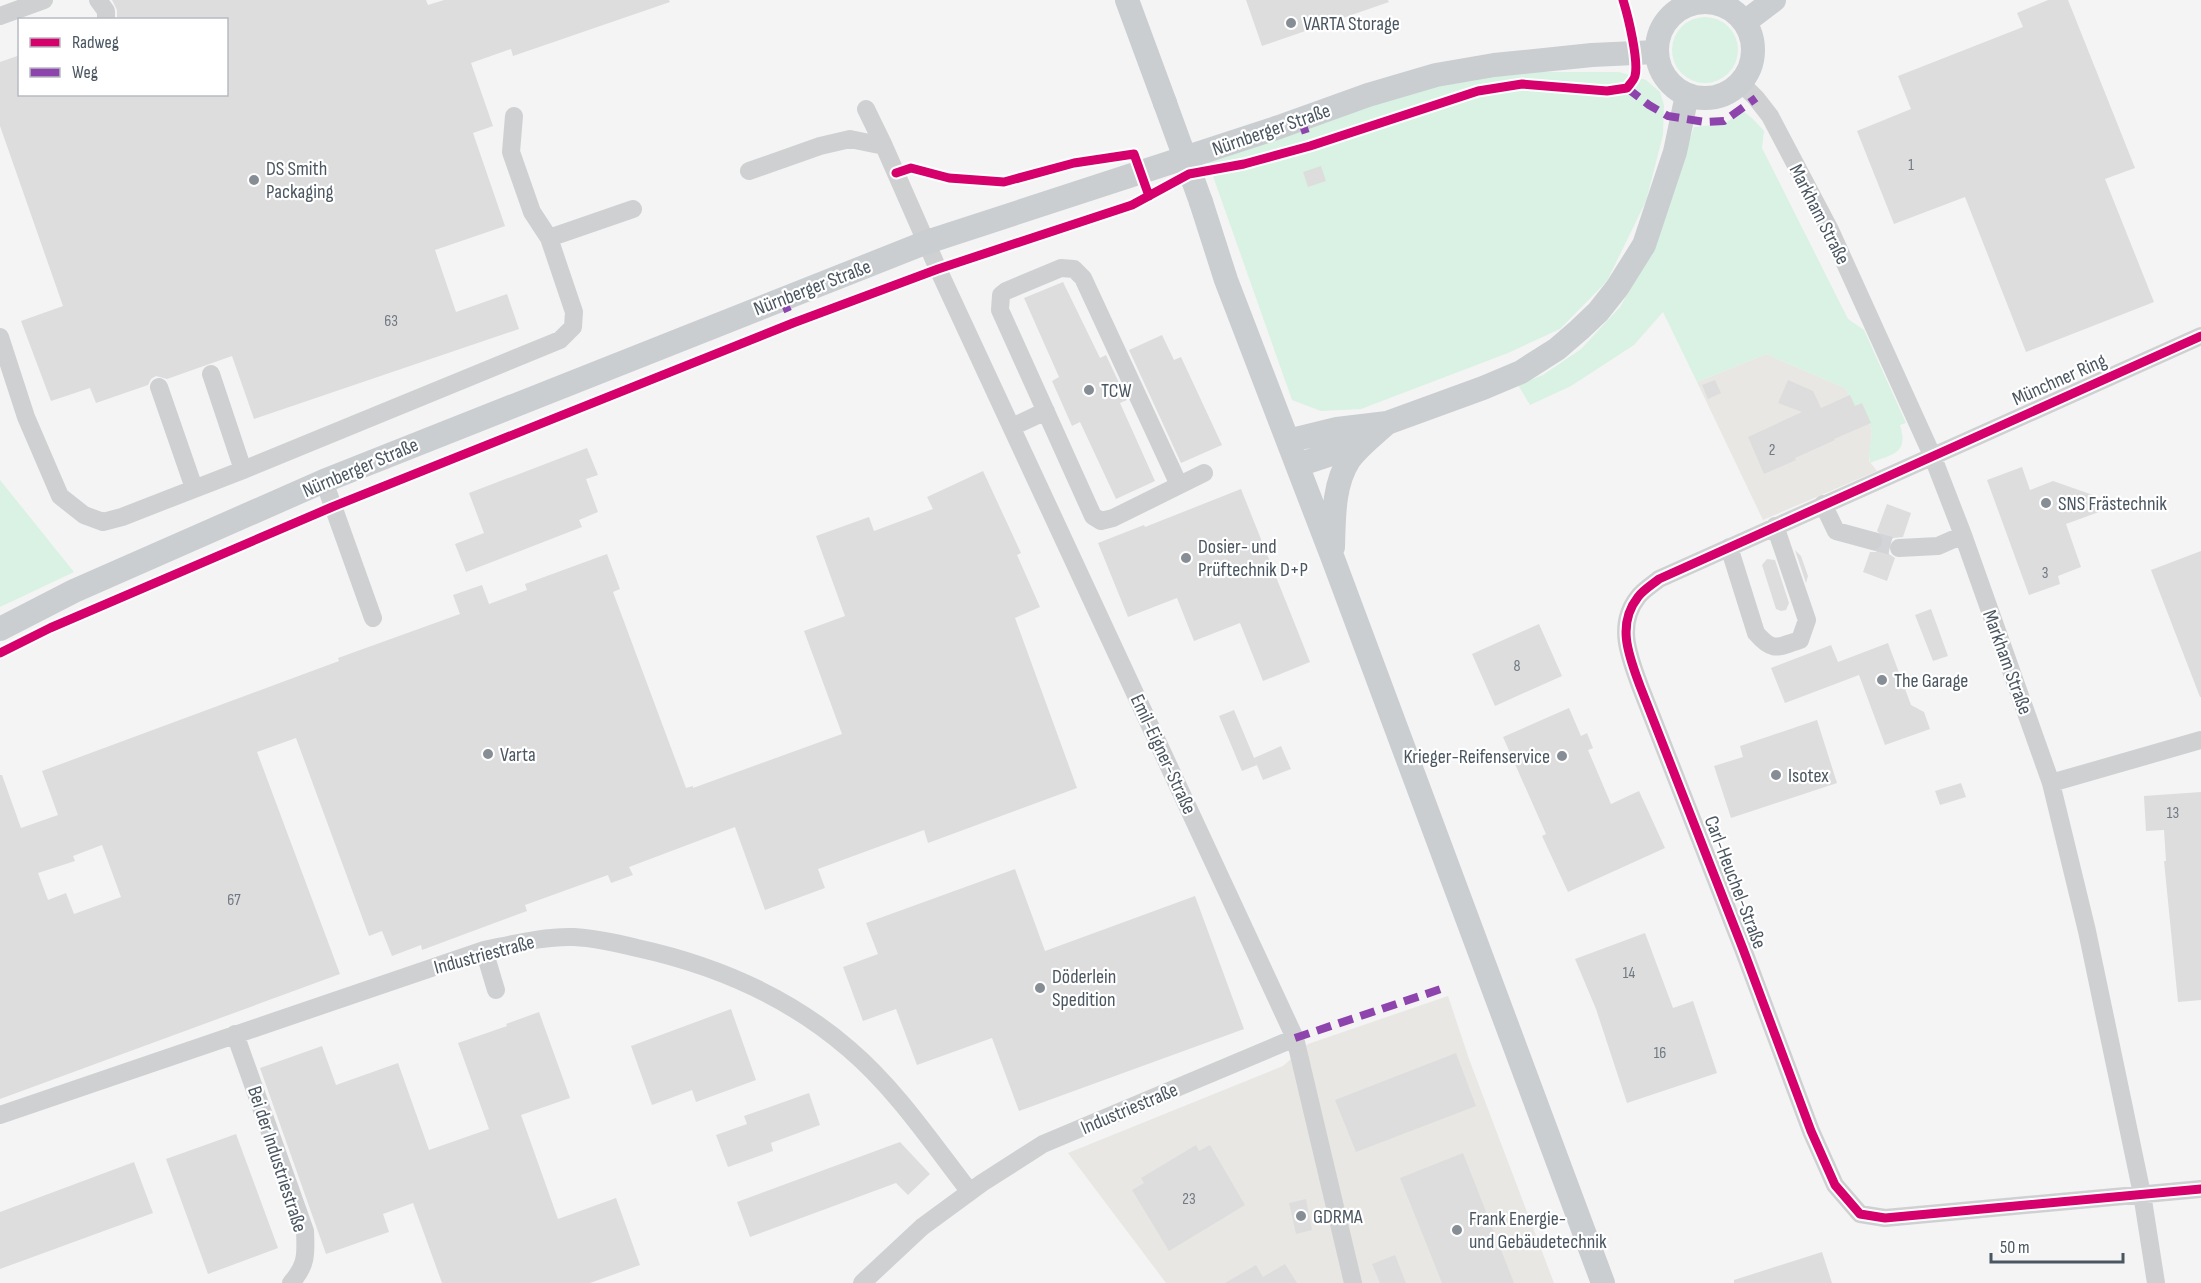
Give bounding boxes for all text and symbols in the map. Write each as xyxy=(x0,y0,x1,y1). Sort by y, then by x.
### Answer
place label: VARTA Storage xyxy=(1303,12,1400,36)
marker: VARTA Storage xyxy=(1284,16,1298,30)
legend xyxy=(18,18,228,96)
text: Radweg xyxy=(72,32,119,53)
text: Weg xyxy=(72,62,98,83)
street label: Nürnberger Straße xyxy=(1209,98,1334,161)
house number: 1 xyxy=(1908,156,1914,175)
place label: DS Smith Packaging xyxy=(266,157,333,204)
street label: Markham Straße xyxy=(1784,160,1855,269)
marker: DS Smith Packaging xyxy=(247,173,261,187)
street label: Nürnberger Straße xyxy=(750,255,874,321)
house number: 63 xyxy=(384,312,398,331)
street label: Münchner Ring xyxy=(2009,349,2110,411)
place label: TCW xyxy=(1101,379,1132,403)
marker: TCW xyxy=(1082,383,1096,397)
street label: Nürnberger Straße xyxy=(299,433,422,503)
house number: 2 xyxy=(1769,441,1775,460)
place label: SNS Frästechnik xyxy=(2058,492,2167,516)
marker: SNS Frästechnik xyxy=(2039,496,2053,510)
place label: Dosier- und Prüftechnik D+P xyxy=(1198,535,1308,582)
marker: Dosier- und Prüftechnik D+P xyxy=(1179,551,1193,565)
house number: 3 xyxy=(2042,564,2048,583)
street label: Markham Straße xyxy=(1977,607,2037,718)
house number: 8 xyxy=(1513,657,1521,676)
place label: The Garage xyxy=(1894,669,1968,693)
marker: The Garage xyxy=(1875,673,1889,687)
street label: Emil-Eigner-Straße xyxy=(1125,691,1201,818)
place label: Varta xyxy=(500,743,536,767)
place label: Krieger-Reifenservice xyxy=(1403,745,1550,769)
marker: Varta xyxy=(481,747,495,761)
marker: Krieger-Reifenservice xyxy=(1555,749,1569,763)
place label: Isotex xyxy=(1788,764,1829,788)
marker: Isotex xyxy=(1769,768,1783,782)
house number: 13 xyxy=(2167,804,2179,823)
street label: Carl-Heuchel-Straße xyxy=(1699,813,1771,952)
house number: 67 xyxy=(227,891,241,910)
street label: Industriestraße xyxy=(431,930,537,980)
house number: 14 xyxy=(1623,964,1635,983)
place label: Döderlein Spedition xyxy=(1052,965,1116,1012)
marker: Döderlein Spedition xyxy=(1033,981,1047,995)
house number: 16 xyxy=(1654,1044,1666,1063)
street label: Industriestraße xyxy=(1077,1078,1181,1140)
street label: Bei der Industriestraße xyxy=(242,1083,312,1235)
house number: 23 xyxy=(1182,1190,1196,1209)
place label: GDRMA xyxy=(1313,1205,1363,1229)
place label: Frank Energie- und Gebäudetechnik xyxy=(1469,1207,1607,1254)
marker: GDRMA xyxy=(1294,1209,1308,1223)
marker: Frank Energie- und Gebäudetechnik xyxy=(1450,1223,1464,1237)
scale bar xyxy=(1991,1226,2123,1264)
text: 50 m xyxy=(2000,1237,2030,1258)

